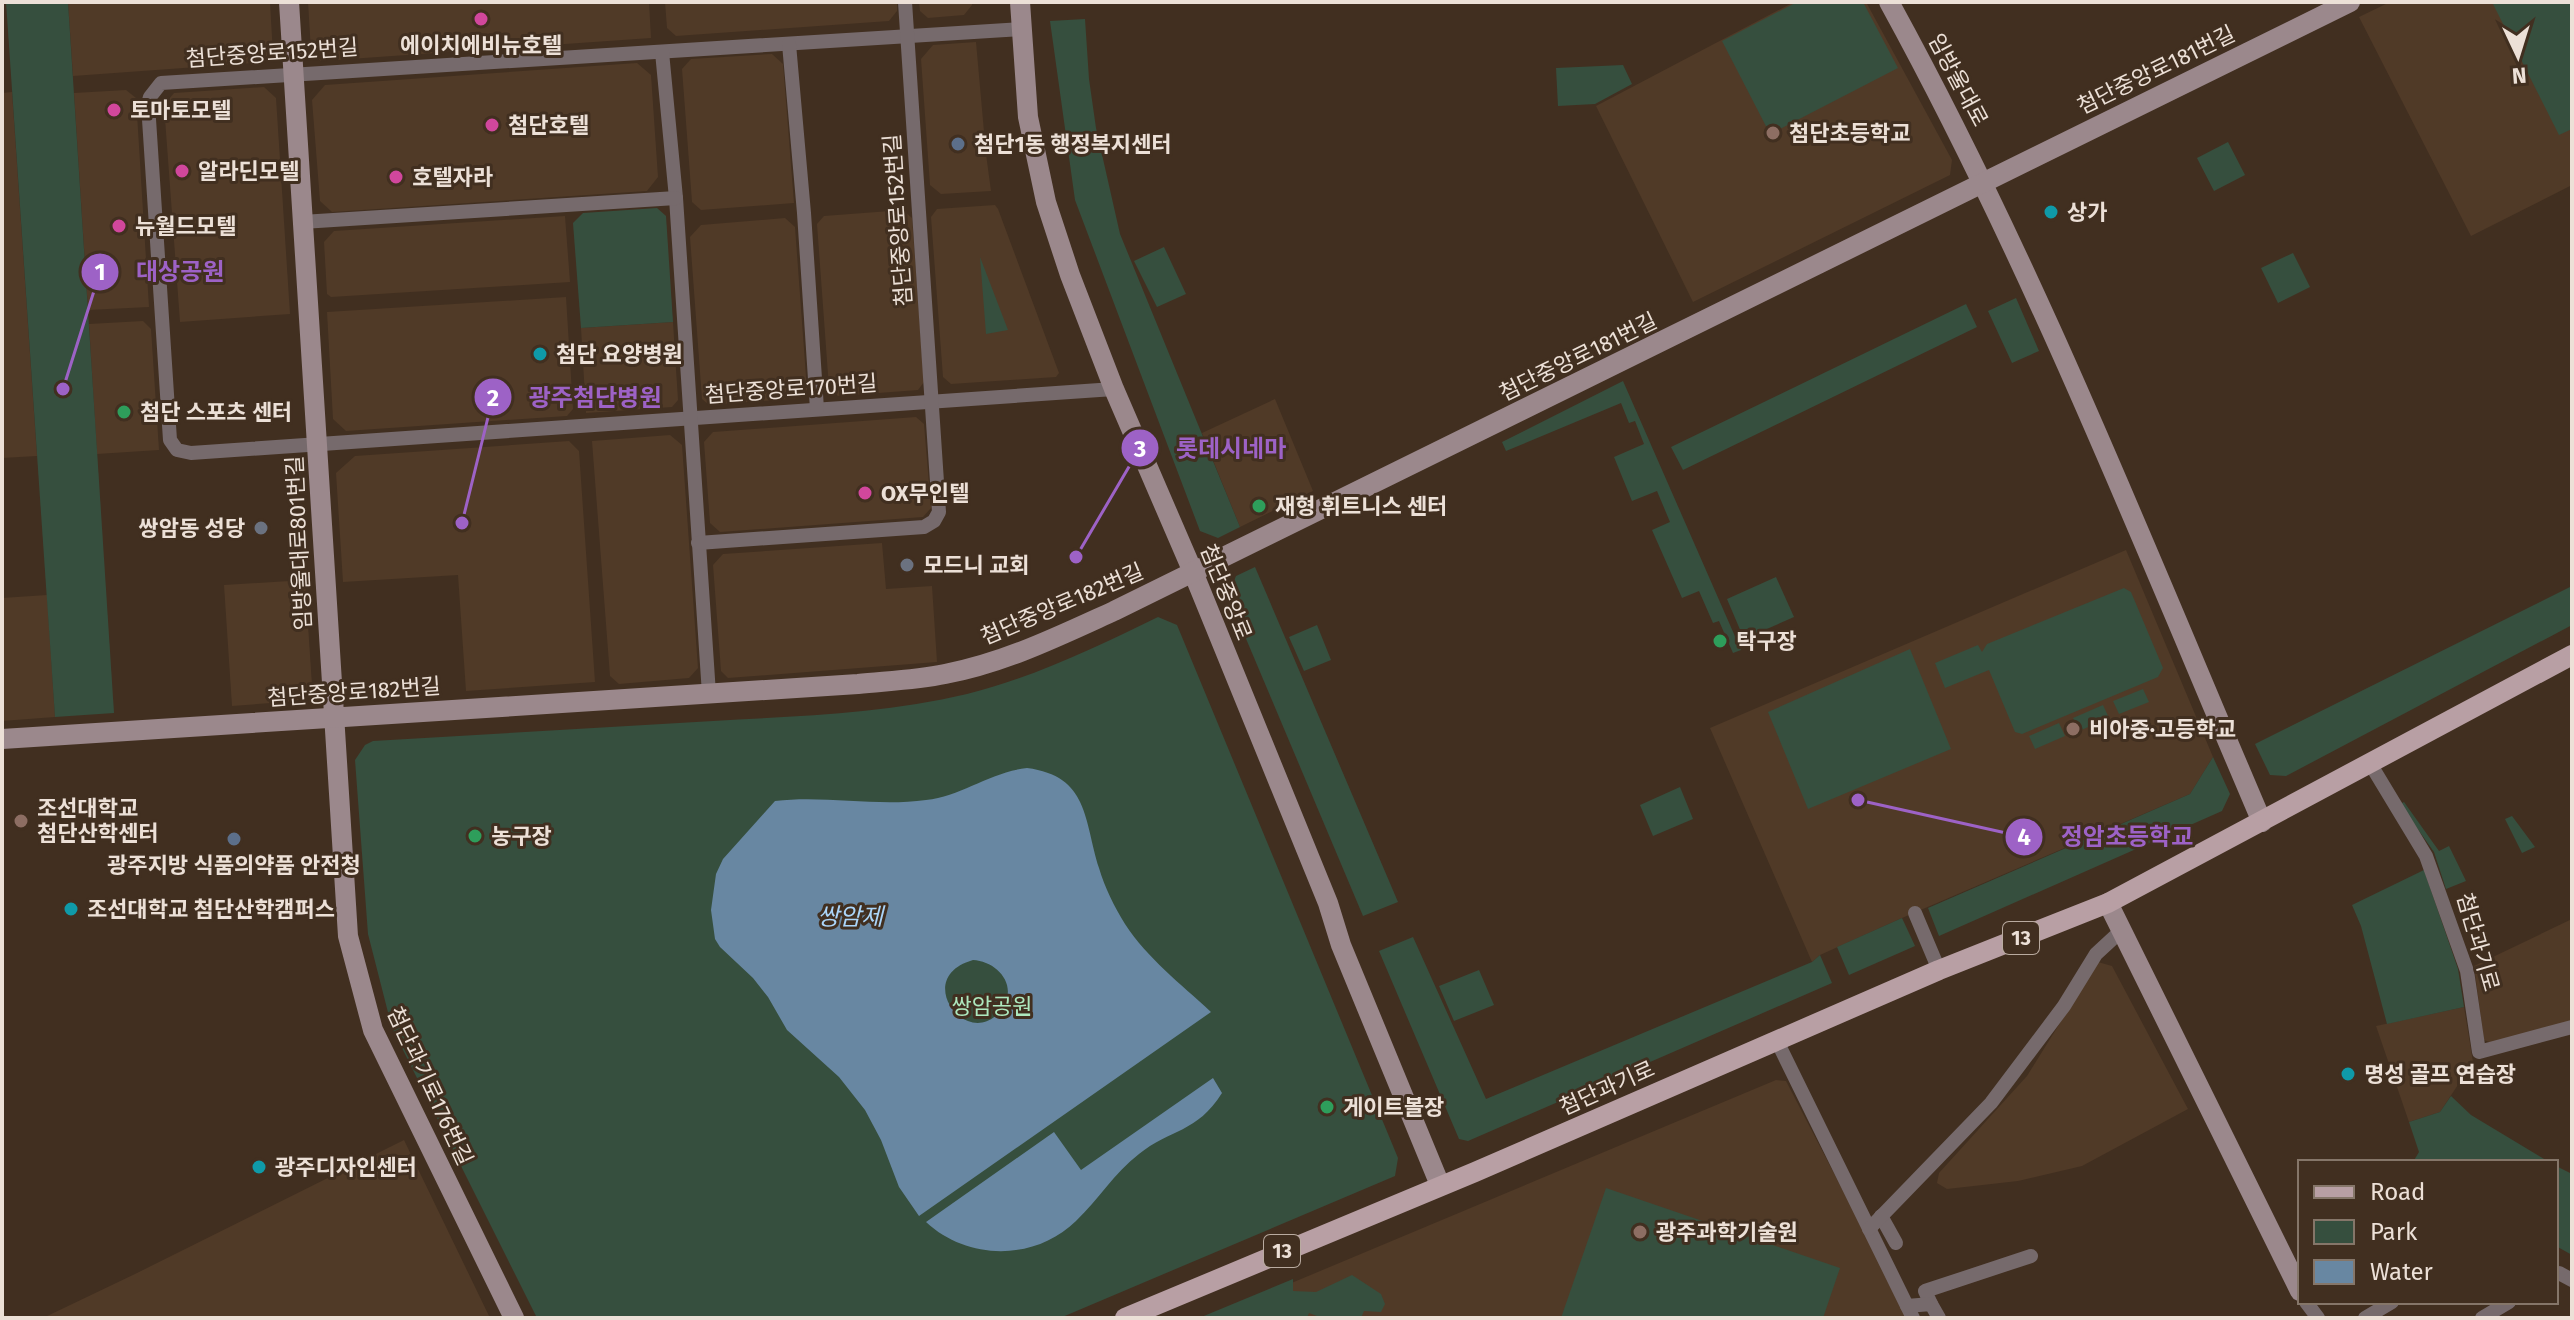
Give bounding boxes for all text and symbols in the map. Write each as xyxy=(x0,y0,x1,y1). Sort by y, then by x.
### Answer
marker: 에이치에비뉴호텔 xyxy=(472,10,490,28)
north arrow xyxy=(2478,16,2558,96)
street label: 첨단중앙로181번길 xyxy=(2073,20,2239,120)
street label: 임방울대로 xyxy=(1922,29,1994,131)
place label: 에이치에비뉴호텔 xyxy=(400,32,562,59)
street label: 첨단중앙로152번길 xyxy=(185,34,359,72)
text: N xyxy=(2511,61,2528,89)
place label: 토마토모텔 xyxy=(130,97,231,124)
marker: 토마토모텔 xyxy=(105,101,123,119)
place label: 첨단호텔 xyxy=(508,112,589,139)
marker: 첨단호텔 xyxy=(483,116,501,134)
place label: 첨단초등학교 xyxy=(1789,120,1910,147)
marker: 첨단초등학교 xyxy=(1764,124,1782,142)
place label: 첨단1동 행정복지센터 xyxy=(974,131,1172,158)
street label: 첨단중앙로152번길 xyxy=(879,133,917,307)
marker: 첨단1동 행정복지센터 xyxy=(949,135,967,153)
place label: 알라딘모텔 xyxy=(198,158,299,185)
marker: 알라딘모텔 xyxy=(173,162,191,180)
place label: 호텔자라 xyxy=(412,164,493,191)
marker: 호텔자라 xyxy=(387,168,405,186)
place label: 상가 xyxy=(2067,199,2107,226)
marker: 상가 xyxy=(2042,203,2060,221)
place label: 뉴월드모텔 xyxy=(135,213,236,240)
marker: 뉴월드모텔 xyxy=(110,217,128,235)
callout: 대상공원 xyxy=(80,248,240,296)
text: 1 xyxy=(94,258,106,286)
text: 대상공원 xyxy=(136,258,224,286)
street label: 첨단중앙로181번길 xyxy=(1495,307,1661,407)
place label: 첨단 요양병원 xyxy=(556,341,683,368)
marker: 첨단 요양병원 xyxy=(531,345,549,363)
street label: 첨단중앙로170번길 xyxy=(704,369,878,409)
callout: 광주첨단병원 xyxy=(473,373,678,421)
text: 2 xyxy=(487,384,499,412)
text: 광주첨단병원 xyxy=(529,384,661,412)
place label: 첨단 스포츠 센터 xyxy=(140,399,292,426)
marker: 첨단 스포츠 센터 xyxy=(115,403,133,421)
callout: 롯데시네마 xyxy=(1120,424,1302,472)
text: 3 xyxy=(1133,435,1146,463)
text: 롯데시네마 xyxy=(1176,435,1286,463)
street label: 임방울대로801번길 xyxy=(281,455,317,631)
place label: OX무인텔 xyxy=(881,480,969,507)
marker: OX무인텔 xyxy=(856,484,874,502)
place label: 재형 휘트니스 센터 xyxy=(1275,493,1447,520)
marker: 재형 휘트니스 센터 xyxy=(1250,497,1268,515)
place label: 쌍암동 성당 xyxy=(139,515,245,542)
marker: 쌍암동 성당 xyxy=(252,519,270,537)
street label: 첨단중앙로 xyxy=(1195,540,1257,644)
place label: 모드니 교회 xyxy=(923,552,1029,579)
marker: 모드니 교회 xyxy=(898,556,916,574)
street label: 첨단중앙로182번길 xyxy=(977,558,1147,650)
place label: 탁구장 xyxy=(1736,628,1797,655)
marker: 탁구장 xyxy=(1711,632,1729,650)
street label: 첨단중앙로182번길 xyxy=(266,672,442,712)
place label: 비아중·고등학교 xyxy=(2089,716,2236,743)
marker: 비아중·고등학교 xyxy=(2064,720,2082,738)
place label: 조선대학교 첨단산학센터 xyxy=(37,795,158,847)
marker: 조선대학교 첨단산학센터 xyxy=(12,812,30,830)
callout: 정암초등학교 xyxy=(2004,813,2209,861)
place label: 농구장 xyxy=(491,823,552,850)
text: 4 xyxy=(2017,823,2031,851)
text: 정암초등학교 xyxy=(2061,823,2193,851)
marker: 농구장 xyxy=(466,827,484,845)
marker: 광주지방 식품의약품 안전청 xyxy=(225,830,243,848)
place label: 광주지방 식품의약품 안전청 xyxy=(107,852,361,879)
street label: 첨단과기로 xyxy=(2451,890,2505,994)
place label: 조선대학교 첨단산학캠퍼스 xyxy=(87,896,335,923)
marker: 조선대학교 첨단산학캠퍼스 xyxy=(62,900,80,918)
water label: 쌍암제 xyxy=(817,903,886,931)
road number: 13 xyxy=(2003,922,2039,954)
park label: 쌍암공원 xyxy=(952,993,1032,1020)
street label: 첨단과기로176번길 xyxy=(381,1002,479,1170)
street label: 첨단과기로 xyxy=(1555,1055,1659,1121)
place label: 명성 골프 연습장 xyxy=(2364,1061,2516,1088)
marker: 명성 골프 연습장 xyxy=(2339,1065,2357,1083)
place label: 게이트볼장 xyxy=(1343,1094,1444,1121)
marker: 게이트볼장 xyxy=(1318,1098,1336,1116)
place label: 광주디자인센터 xyxy=(275,1154,417,1181)
marker: 광주디자인센터 xyxy=(250,1158,268,1176)
legend xyxy=(2298,1160,2558,1304)
text: Road xyxy=(2370,1178,2425,1206)
text: Park xyxy=(2370,1218,2418,1246)
place label: 광주과학기술원 xyxy=(1656,1219,1798,1246)
marker: 광주과학기술원 xyxy=(1631,1223,1649,1241)
road number: 13 xyxy=(1264,1235,1300,1267)
text: Water xyxy=(2370,1258,2434,1286)

